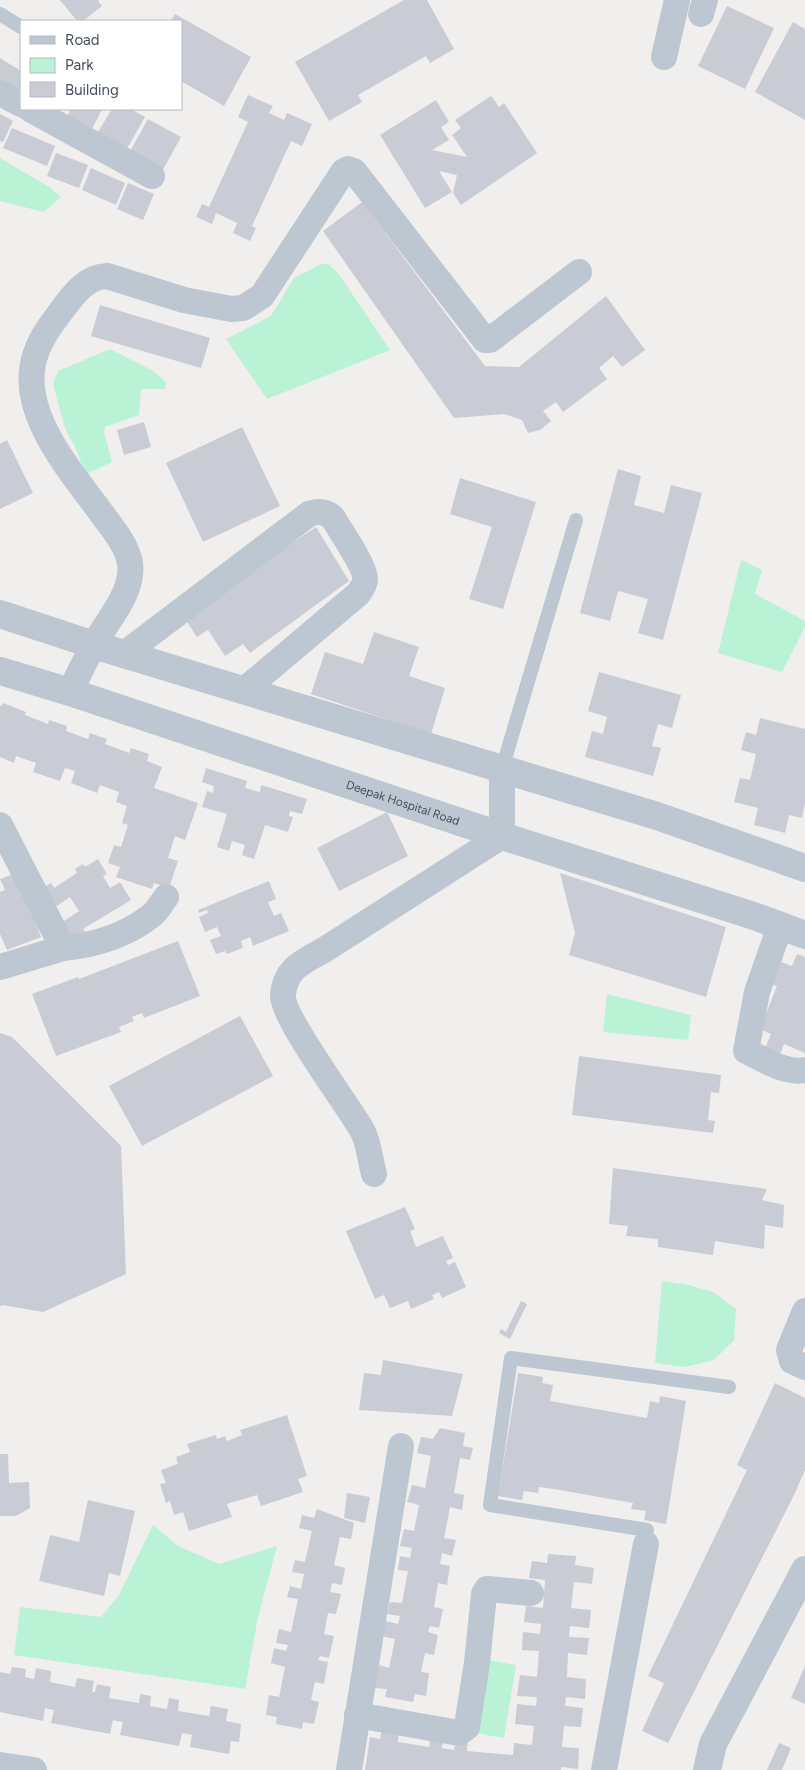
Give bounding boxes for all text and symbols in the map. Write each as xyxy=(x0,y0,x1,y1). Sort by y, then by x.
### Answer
legend xyxy=(20,20,182,110)
text: Road xyxy=(65,31,100,49)
text: Park xyxy=(65,56,94,74)
text: Building xyxy=(65,81,119,99)
street label: Deepak Hospital Road xyxy=(344,778,461,828)

